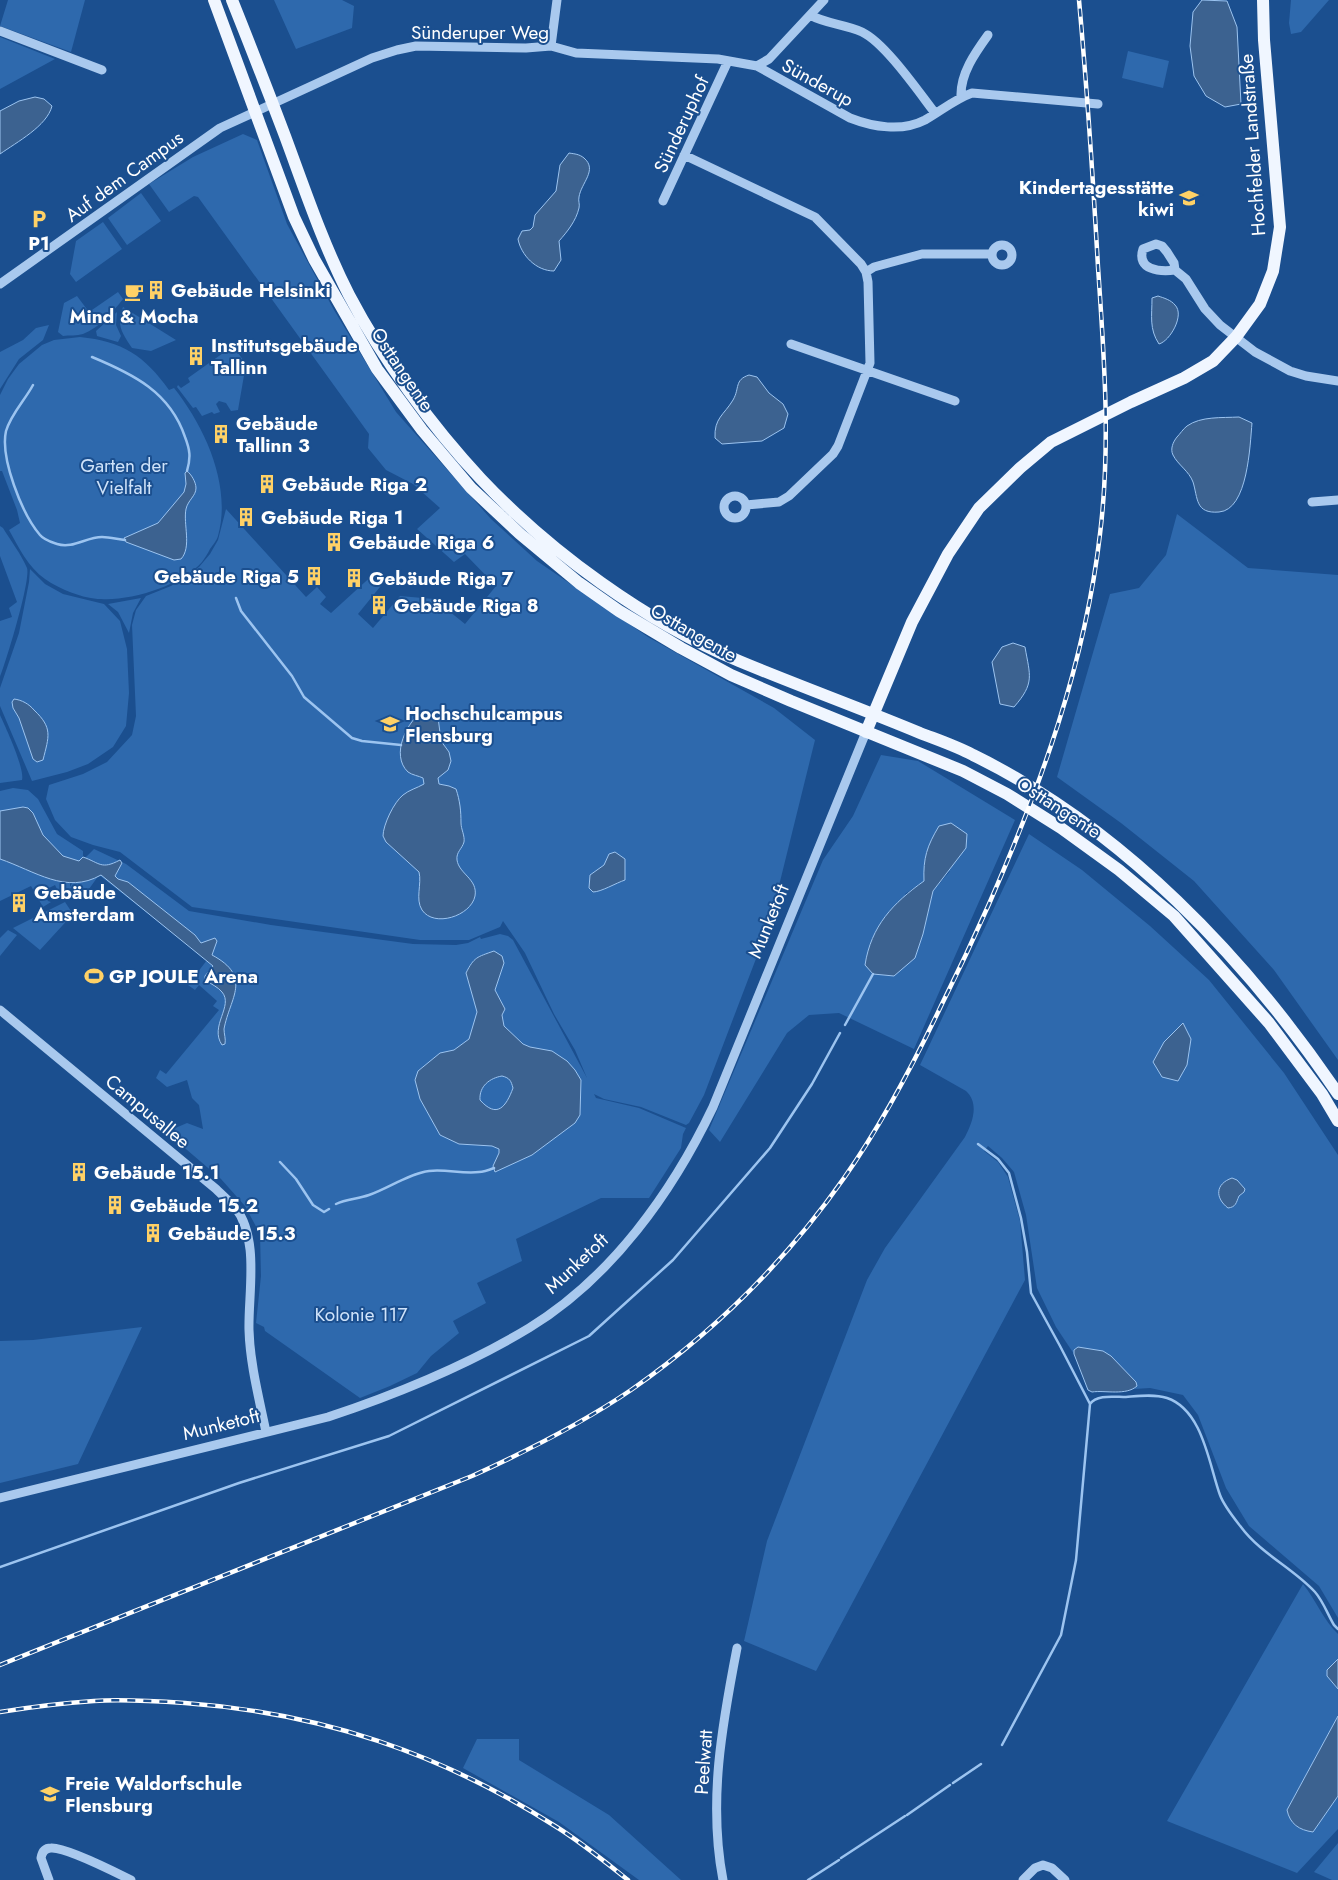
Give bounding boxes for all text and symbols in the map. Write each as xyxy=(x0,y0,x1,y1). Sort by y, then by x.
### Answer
street label: Sünderuper Weg xyxy=(411,19,549,46)
street label: Sünderup xyxy=(777,52,859,113)
street label: Hochfelder Landstraße xyxy=(1233,53,1272,237)
street label: Sünderuphof xyxy=(647,71,716,177)
street label: Auf dem Campus xyxy=(60,124,189,228)
place label: Kindertagesstätte kiwi xyxy=(1019,174,1174,223)
school or university icon: Kindertagesstätte kiwi xyxy=(1178,187,1200,209)
parking icon: P1 xyxy=(28,208,50,230)
place label: P1 xyxy=(28,230,50,257)
place label: Gebäude Helsinki xyxy=(171,277,331,304)
building icon: Gebäude Helsinki xyxy=(145,279,167,301)
cafe icon: Mind & Mocha xyxy=(123,281,145,303)
place label: Mind & Mocha xyxy=(69,303,199,330)
street label: Osttangente xyxy=(365,322,441,417)
place label: Institutsgebäude Tallinn xyxy=(211,332,358,381)
building icon: Institutsgebäude Tallinn xyxy=(185,345,207,367)
place label: Gebäude Tallinn 3 xyxy=(236,410,318,459)
building icon: Gebäude Tallinn 3 xyxy=(210,423,232,445)
park label: Garten der Vielfalt xyxy=(80,452,168,501)
place label: Gebäude Riga 2 xyxy=(282,471,427,498)
building icon: Gebäude Riga 2 xyxy=(256,473,278,495)
place label: Gebäude Riga 1 xyxy=(261,504,403,531)
building icon: Gebäude Riga 1 xyxy=(235,506,257,528)
place label: Gebäude Riga 6 xyxy=(349,529,494,556)
building icon: Gebäude Riga 6 xyxy=(323,531,345,553)
place label: Gebäude Riga 5 xyxy=(154,563,299,590)
building icon: Gebäude Riga 5 xyxy=(303,565,325,587)
place label: Gebäude Riga 7 xyxy=(369,565,514,592)
building icon: Gebäude Riga 7 xyxy=(343,567,365,589)
place label: Gebäude Riga 8 xyxy=(394,592,539,619)
building icon: Gebäude Riga 8 xyxy=(368,594,390,616)
street label: Osttangente xyxy=(645,597,742,668)
place label: Hochschulcampus Flensburg xyxy=(405,700,563,749)
school or university icon: Hochschulcampus Flensburg xyxy=(379,713,401,735)
street label: Osttangente xyxy=(1011,770,1106,845)
place label: Gebäude Amsterdam xyxy=(33,879,135,928)
street label: Munketoft xyxy=(741,880,796,962)
building icon: Gebäude Amsterdam xyxy=(8,892,30,914)
place label: GP JOULE Arena xyxy=(109,963,258,990)
sports icon: GP JOULE Arena xyxy=(83,965,105,987)
street label: Campusallee xyxy=(100,1068,196,1155)
place label: Gebäude 15.1 xyxy=(94,1159,219,1186)
building icon: Gebäude 15.1 xyxy=(68,1161,90,1183)
place label: Gebäude 15.2 xyxy=(130,1192,258,1219)
building icon: Gebäude 15.2 xyxy=(104,1194,126,1216)
place label: Gebäude 15.3 xyxy=(168,1220,296,1247)
building icon: Gebäude 15.3 xyxy=(142,1222,164,1244)
street label: Munketoft xyxy=(539,1227,614,1300)
park label: Kolonie 117 xyxy=(315,1301,407,1328)
street label: Munketoft xyxy=(180,1402,263,1447)
street label: Peelwatt xyxy=(688,1728,719,1795)
place label: Freie Waldorfschule Flensburg xyxy=(65,1770,242,1819)
school or university icon: Freie Waldorfschule Flensburg xyxy=(39,1783,61,1805)

